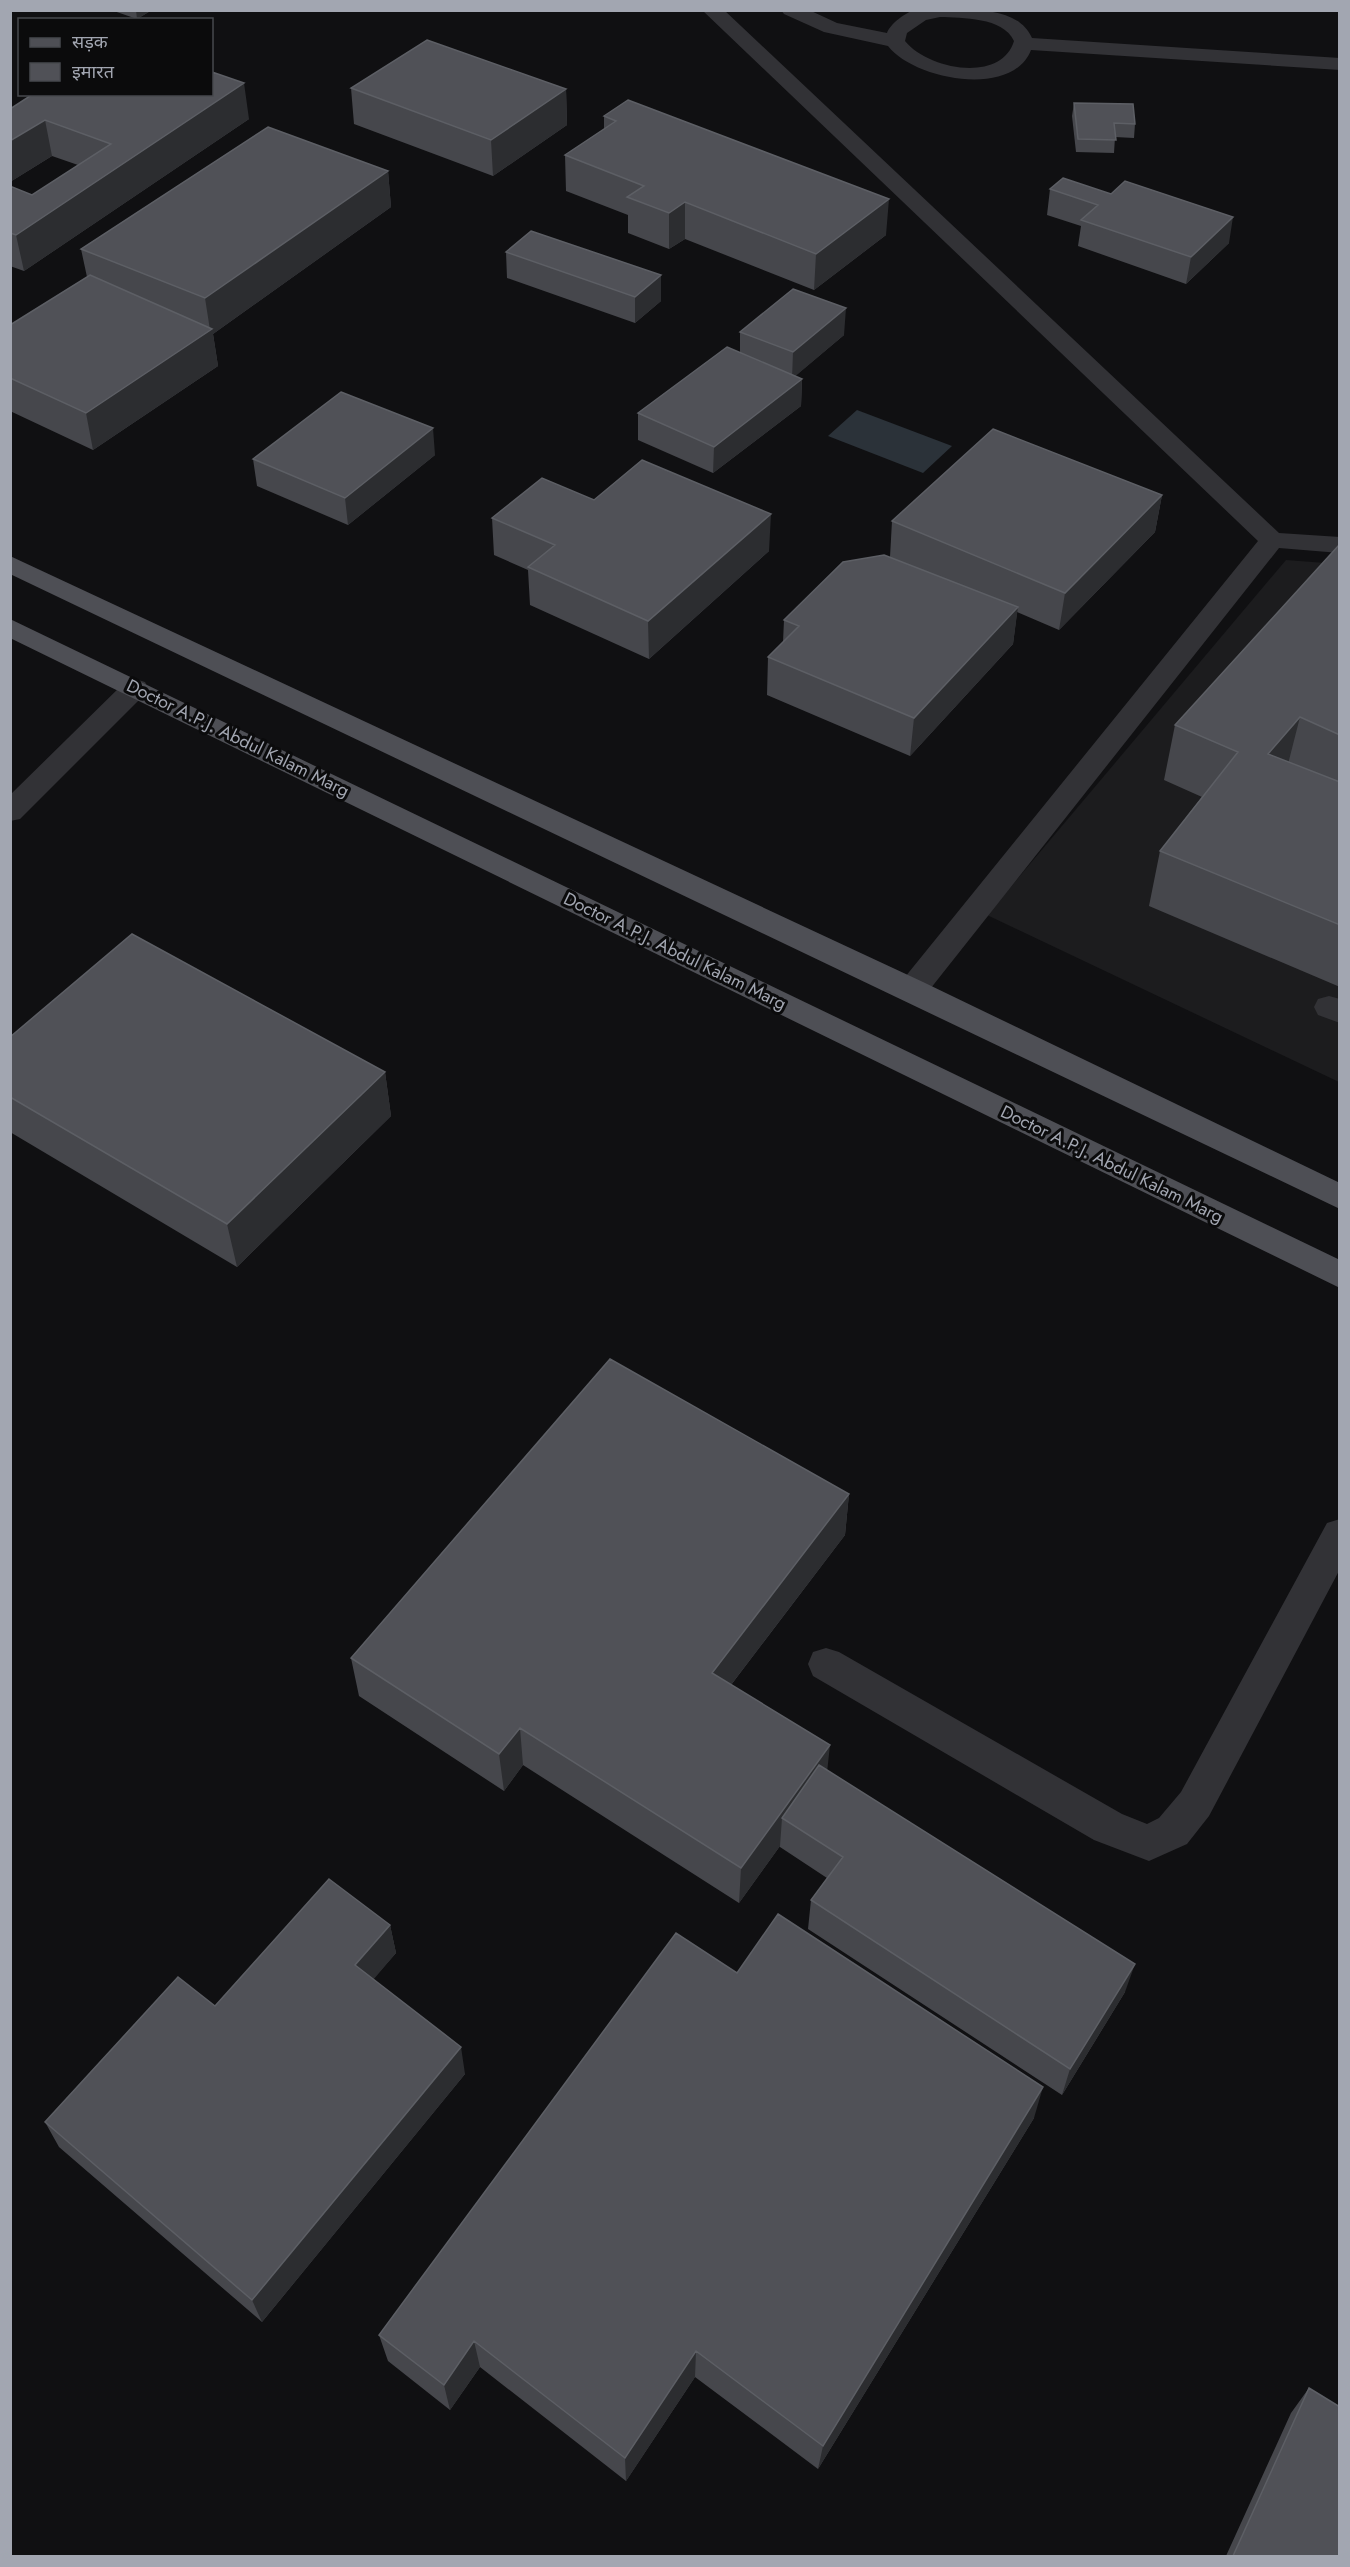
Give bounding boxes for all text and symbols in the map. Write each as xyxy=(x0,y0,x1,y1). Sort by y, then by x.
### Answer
legend xyxy=(18,18,213,96)
text: सड़क xyxy=(72,29,109,55)
text: इमारत xyxy=(72,59,115,85)
street label: Doctor A.P.J. Abdul Kalam Marg xyxy=(122,673,354,803)
street label: Doctor A.P.J. Abdul Kalam Marg xyxy=(559,886,791,1016)
street label: Doctor A.P.J. Abdul Kalam Marg xyxy=(996,1099,1228,1229)

